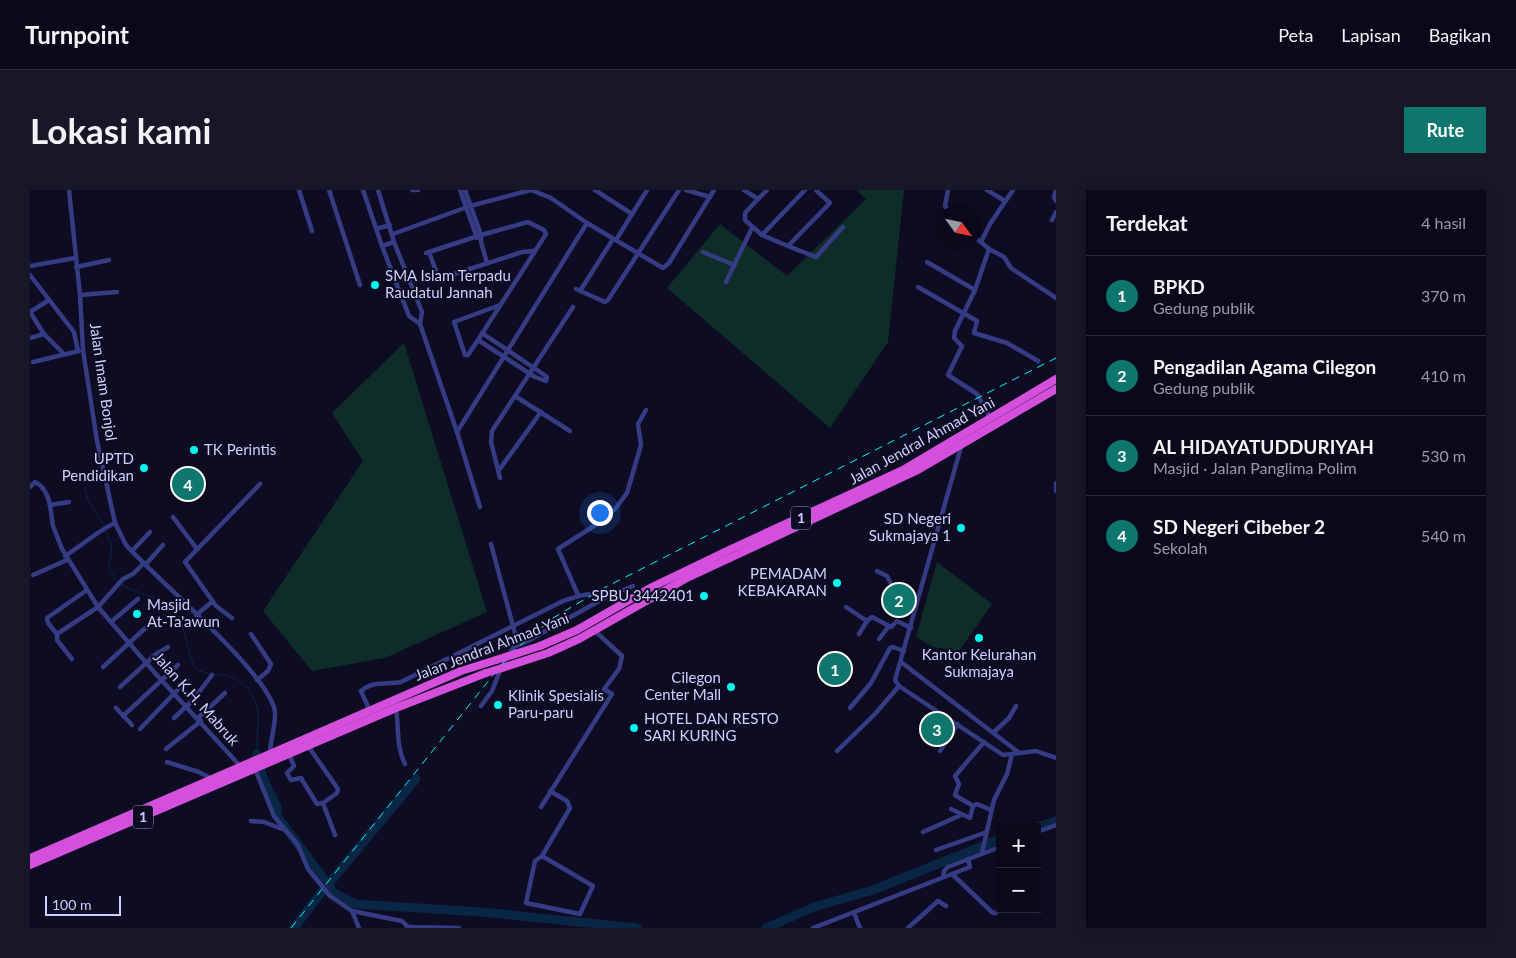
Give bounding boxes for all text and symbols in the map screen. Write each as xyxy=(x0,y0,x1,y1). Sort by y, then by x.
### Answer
text: Turnpoint xyxy=(25,20,129,49)
text: Peta xyxy=(1278,24,1313,46)
text: Lapisan xyxy=(1341,24,1401,46)
text: Bagikan xyxy=(1429,24,1491,46)
button: Rute xyxy=(1404,107,1486,153)
text: Lokasi kami xyxy=(30,109,211,151)
north arrow xyxy=(936,205,981,250)
text: Terdekat xyxy=(1106,210,1188,235)
text: 4 hasil xyxy=(1421,213,1466,232)
place label: SMA Islam Terpadu Raudatul Jannah xyxy=(385,266,511,301)
text: BPKD xyxy=(1153,275,1205,298)
marker: SMA Islam Terpadu Raudatul Jannah xyxy=(369,279,381,291)
text: 1 xyxy=(1117,286,1127,305)
text: 370 m xyxy=(1421,286,1466,305)
text: Gedung publik xyxy=(1153,298,1255,317)
street label: Jalan Imam Bonjol xyxy=(87,322,121,442)
text: Pengadilan Agama Cilegon xyxy=(1153,355,1376,378)
text: 2 xyxy=(1117,366,1127,385)
text: 410 m xyxy=(1421,366,1466,385)
text: Gedung publik xyxy=(1153,378,1255,397)
street label: Jalan Jendral Ahmad Yani xyxy=(846,393,997,488)
text: AL HIDAYATUDDURIYAH xyxy=(1153,435,1374,458)
place label: TK Perintis xyxy=(204,440,276,458)
marker: TK Perintis xyxy=(188,444,200,456)
text: 3 xyxy=(1117,446,1127,465)
text: 530 m xyxy=(1421,446,1466,465)
place label: UPTD Pendidikan xyxy=(62,449,134,484)
text: Masjid · Jalan Panglima Polim xyxy=(1153,458,1357,477)
marker: UPTD Pendidikan xyxy=(138,462,150,474)
pin: 4 xyxy=(172,465,204,503)
your location xyxy=(587,500,613,526)
road number: 1 xyxy=(791,506,811,529)
place label: SD Negeri Sukmajaya 1 xyxy=(869,509,951,544)
text: SD Negeri Cibeber 2 xyxy=(1153,515,1325,538)
marker: SD Negeri Sukmajaya 1 xyxy=(955,522,967,534)
text: 4 xyxy=(1117,526,1127,545)
text: 540 m xyxy=(1421,526,1466,545)
text: Sekolah xyxy=(1153,538,1207,557)
place label: PEMADAM KEBAKARAN xyxy=(738,564,827,599)
marker: PEMADAM KEBAKARAN xyxy=(831,577,843,589)
pin: 2 xyxy=(883,581,915,619)
place label: SPBU 3442401 xyxy=(591,586,694,604)
marker: SPBU 3442401 xyxy=(698,590,710,602)
place label: Masjid At-Ta'awun xyxy=(147,595,220,630)
marker: Masjid At-Ta'awun xyxy=(131,608,143,620)
street label: Jalan Jendral Ahmad Yani xyxy=(412,608,571,684)
marker: Kantor Kelurahan Sukmajaya xyxy=(973,632,985,644)
place label: Kantor Kelurahan Sukmajaya xyxy=(922,645,1036,680)
street label: Jalan K.H. Mabruk xyxy=(150,648,244,749)
pin: 1 xyxy=(819,650,851,688)
place label: Cilegon Center Mall xyxy=(644,668,721,703)
marker: Cilegon Center Mall xyxy=(725,681,737,693)
place label: Klinik Spesialis Paru-paru xyxy=(508,686,604,721)
marker: Klinik Spesialis Paru-paru xyxy=(492,699,504,711)
place label: HOTEL DAN RESTO SARI KURING xyxy=(644,709,779,744)
pin: 3 xyxy=(921,710,953,748)
marker: HOTEL DAN RESTO SARI KURING xyxy=(628,722,640,734)
road number: 1 xyxy=(133,806,153,828)
map controls xyxy=(996,823,1041,913)
button: + xyxy=(996,823,1041,868)
button: − xyxy=(996,868,1041,913)
scale bar xyxy=(45,893,121,916)
text: 100 m xyxy=(52,896,91,913)

